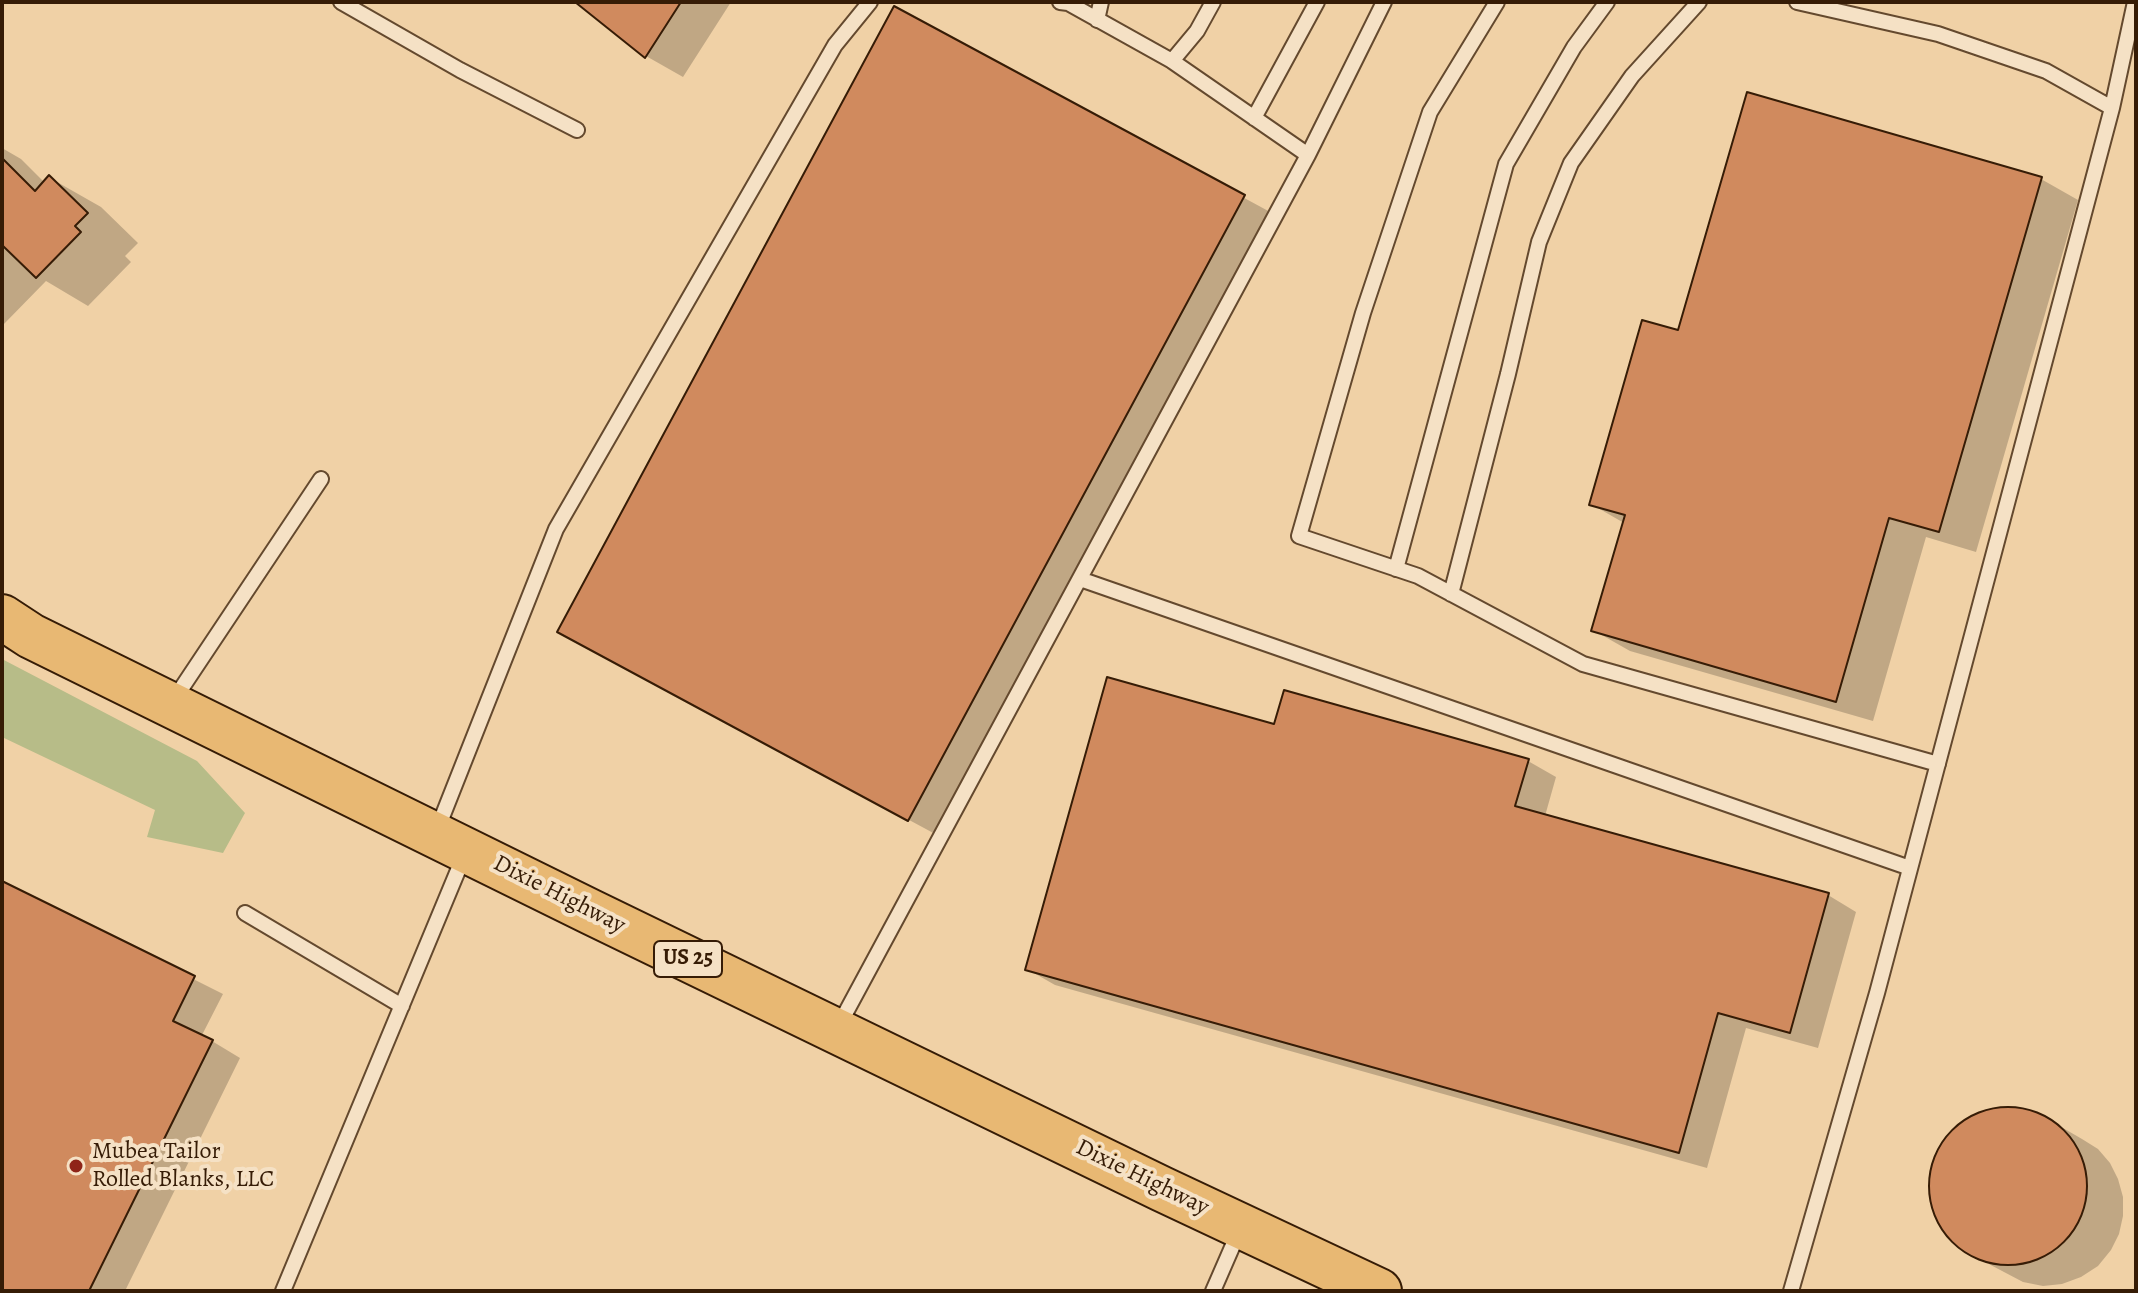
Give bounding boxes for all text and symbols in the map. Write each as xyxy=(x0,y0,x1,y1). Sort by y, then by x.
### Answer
street label: Dixie Highway xyxy=(488,849,630,941)
road number: US 25 xyxy=(654,941,722,977)
street label: Dixie Highway xyxy=(1071,1133,1213,1223)
place label: Mubea Tailor Rolled Blanks, LLC xyxy=(92,1138,274,1194)
marker: Mubea Tailor Rolled Blanks, LLC xyxy=(67,1157,85,1175)

